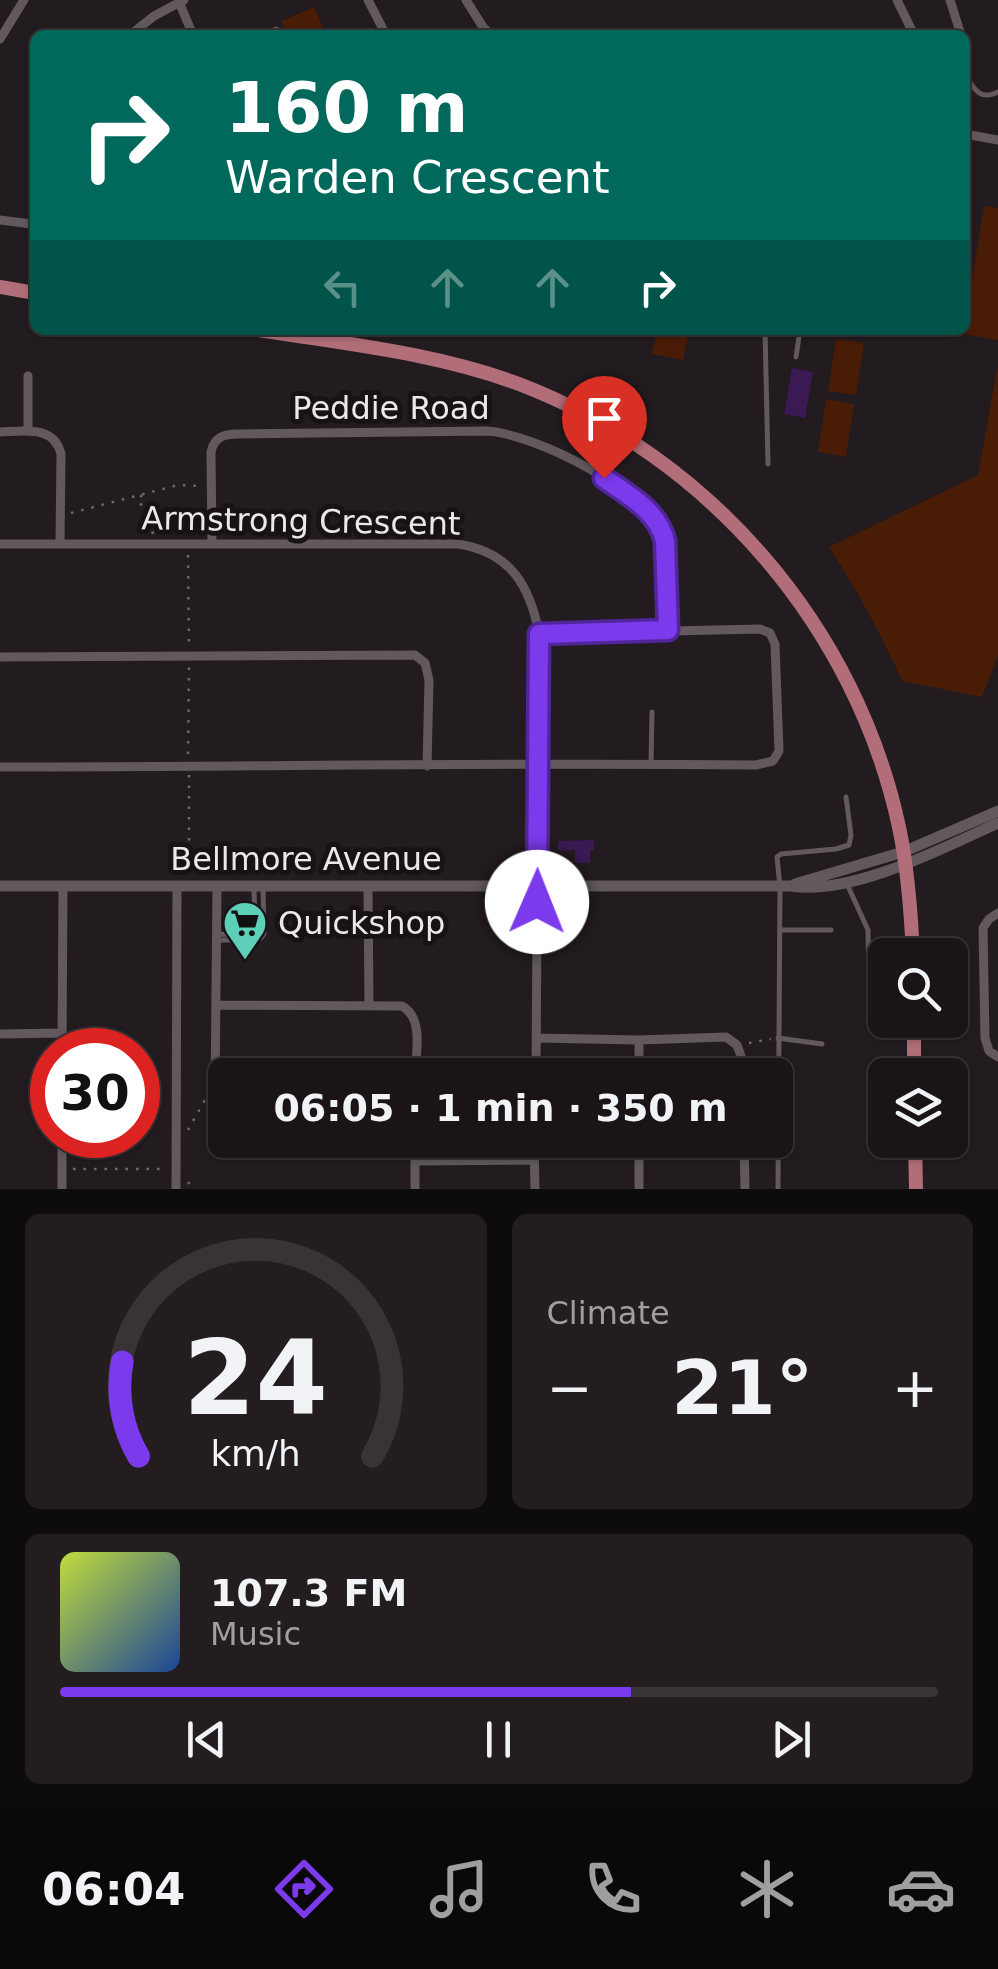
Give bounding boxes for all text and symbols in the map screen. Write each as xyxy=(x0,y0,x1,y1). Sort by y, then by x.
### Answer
text: 160 m xyxy=(225,67,468,149)
icon: right xyxy=(60,70,190,200)
text: Warden Crescent xyxy=(225,151,610,204)
icon: left xyxy=(315,260,370,315)
icon: ahead xyxy=(420,260,475,315)
icon: ahead xyxy=(525,260,580,315)
icon: right xyxy=(630,260,685,315)
pin xyxy=(562,376,647,479)
street label: Peddie Road xyxy=(292,389,490,427)
icon: arrive xyxy=(577,391,632,446)
street label: Armstrong Crescent xyxy=(141,499,461,543)
street label: Bellmore Avenue xyxy=(170,840,442,878)
position arrow xyxy=(485,850,589,954)
supermarket icon: Quickshop xyxy=(222,900,268,961)
place label: Quickshop xyxy=(278,904,445,942)
map controls xyxy=(868,938,968,1158)
button: search xyxy=(868,938,968,1038)
speed limit sign: 30 xyxy=(30,1028,160,1158)
button: layers xyxy=(868,1058,968,1158)
text: 06:05 · 1 min · 350 m xyxy=(273,1086,728,1130)
text: Climate xyxy=(547,1294,670,1332)
text: 24 xyxy=(183,1317,328,1439)
text: 21° xyxy=(671,1344,813,1432)
text: − xyxy=(547,1356,593,1420)
text: + xyxy=(892,1356,938,1420)
text: km/h xyxy=(211,1433,301,1474)
text: 107.3 FM xyxy=(210,1571,407,1615)
text: Music xyxy=(210,1615,301,1653)
icon: previous xyxy=(179,1712,234,1767)
icon: pause xyxy=(471,1712,526,1767)
icon: next xyxy=(764,1712,819,1767)
icon: directions xyxy=(269,1854,339,1924)
icon: music xyxy=(424,1854,494,1924)
icon: phone xyxy=(578,1854,648,1924)
icon: climate xyxy=(732,1854,802,1924)
icon: car xyxy=(886,1854,956,1924)
text: 06:04 xyxy=(42,1863,185,1916)

